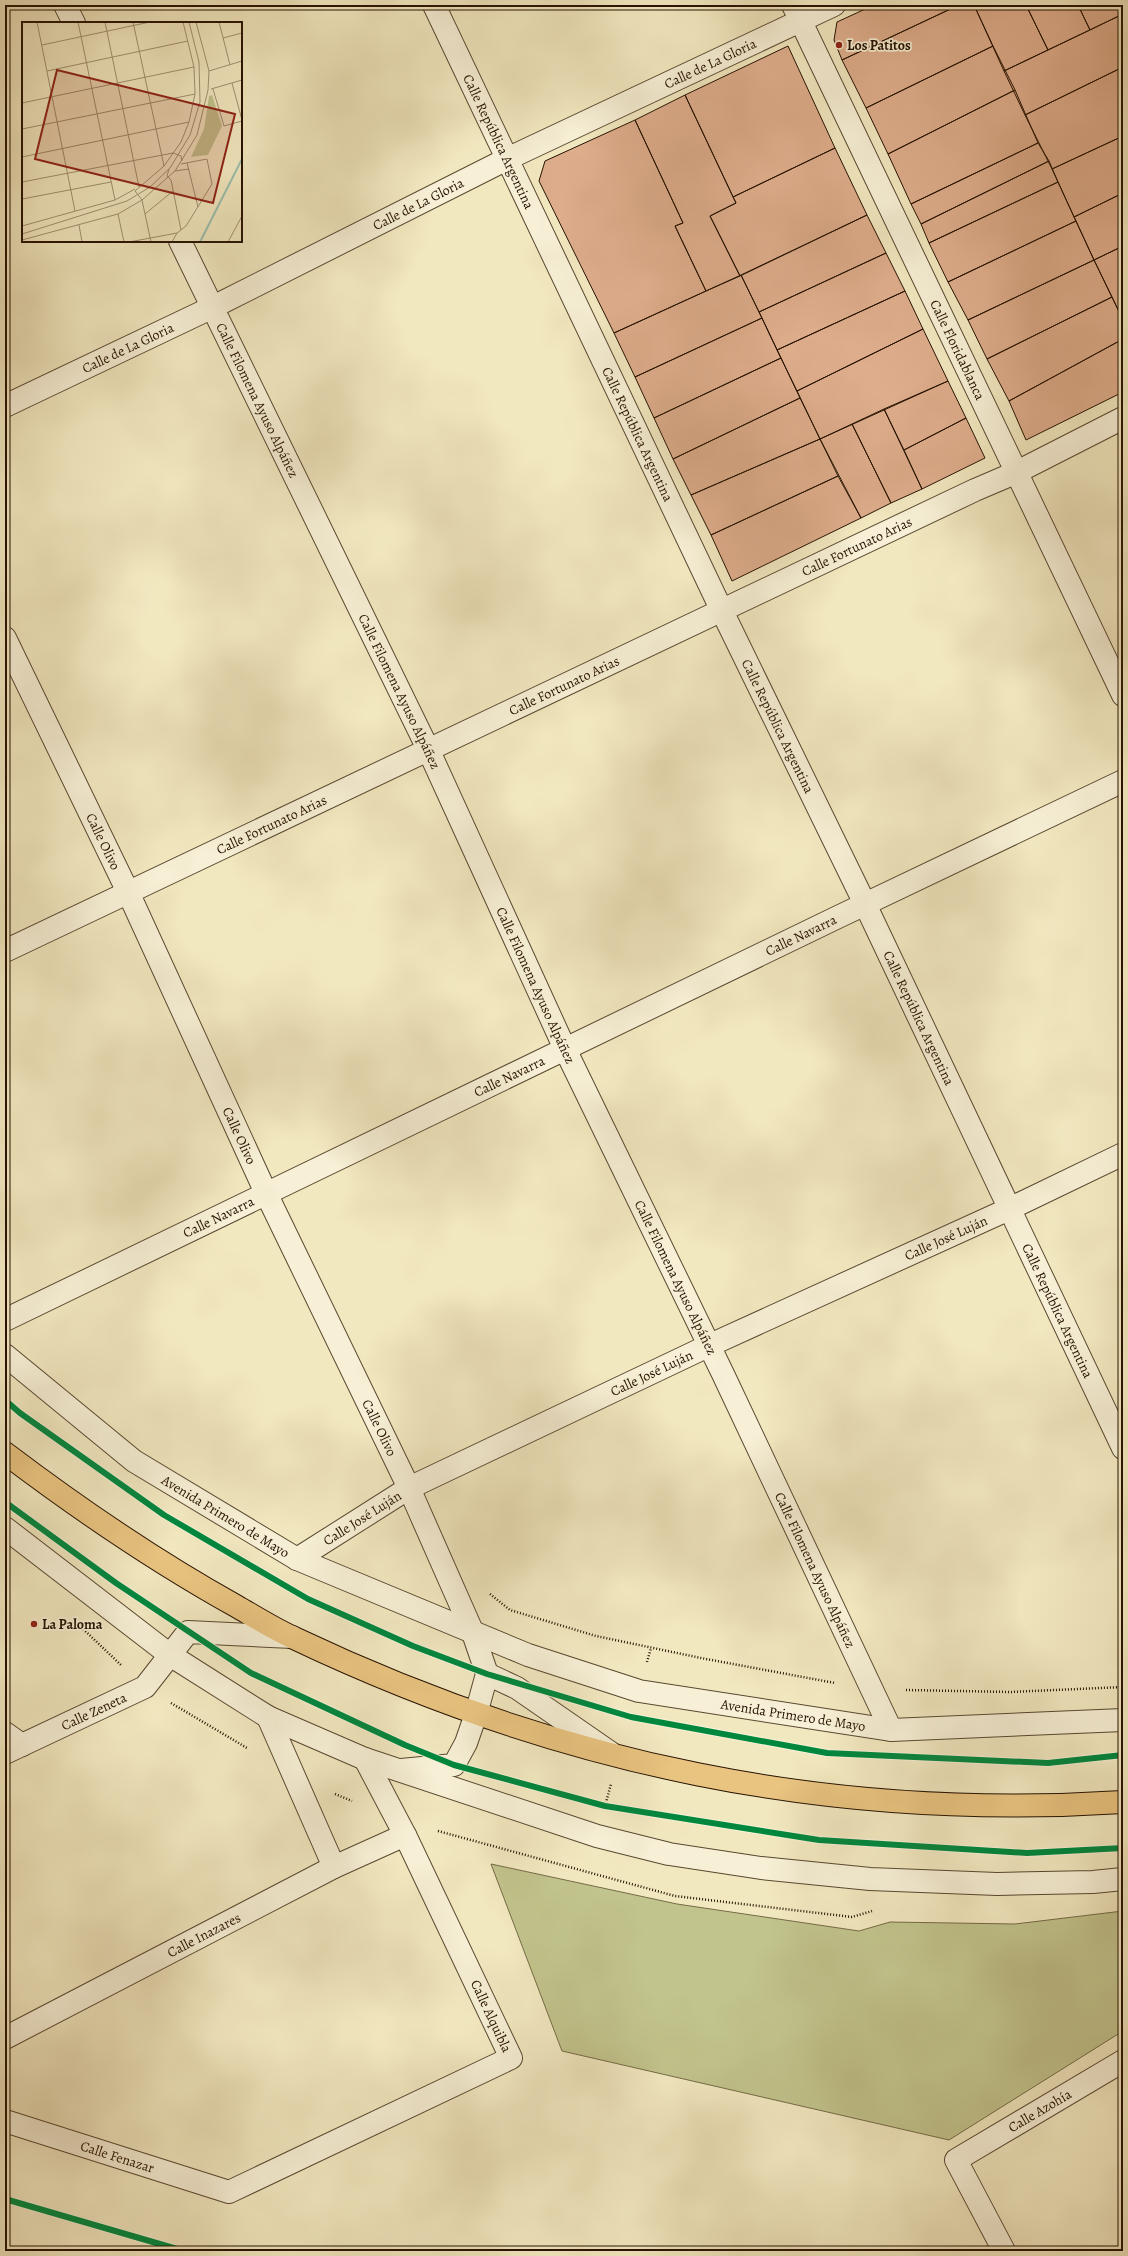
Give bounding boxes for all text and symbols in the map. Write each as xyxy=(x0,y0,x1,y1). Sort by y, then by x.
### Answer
inset map xyxy=(22,22,242,242)
street label: Calle de La Gloria xyxy=(661,33,760,93)
place label: Los Patitos xyxy=(847,36,911,55)
marker: Los Patitos xyxy=(834,40,844,50)
street label: Calle República Argentina xyxy=(459,71,539,212)
street label: Calle de La Gloria xyxy=(369,173,467,235)
street label: Calle Floridablanca xyxy=(926,296,990,403)
street label: Calle de La Gloria xyxy=(79,317,177,378)
street label: Calle Filomena Ayuso Alpáñez xyxy=(212,319,304,481)
street label: Calle República Argentina xyxy=(598,363,678,505)
street label: Calle Fortunato Arias xyxy=(798,512,915,581)
street label: Calle Filomena Ayuso Alpáñez xyxy=(354,610,445,772)
street label: Calle Fortunato Arias xyxy=(506,651,622,720)
street label: Calle República Argentina xyxy=(737,656,819,797)
street label: Calle Fortunato Arias xyxy=(213,790,330,859)
street label: Calle Olivo xyxy=(82,810,125,873)
street label: Calle Filomena Ayuso Alpáñez xyxy=(492,904,580,1067)
street label: Calle Navarra xyxy=(762,910,840,960)
street label: Calle República Argentina xyxy=(879,947,959,1089)
street label: Calle Navarra xyxy=(470,1051,548,1101)
street label: Calle Olivo xyxy=(218,1104,261,1167)
street label: Calle Navarra xyxy=(180,1191,258,1242)
street label: Calle Filomena Ayuso Alpáñez xyxy=(630,1197,722,1358)
street label: Calle José Luján xyxy=(901,1210,991,1265)
street label: Calle República Argentina xyxy=(1018,1240,1098,1382)
street label: Calle José Luján xyxy=(607,1345,696,1401)
street label: Calle Olivo xyxy=(358,1396,402,1459)
street label: Avenida Primero de Mayo xyxy=(157,1470,293,1562)
street label: Calle José Luján xyxy=(319,1486,405,1550)
street label: Calle Filomena Ayuso Alpáñez xyxy=(770,1489,860,1651)
place label: La Paloma xyxy=(42,1615,103,1634)
marker: La Paloma xyxy=(29,1619,39,1629)
street label: Calle Zeneta xyxy=(58,1687,130,1735)
street label: Avenida Primero de Mayo xyxy=(719,1694,867,1735)
street label: Calle Inazares xyxy=(164,1908,244,1962)
street label: Calle Alquibla xyxy=(466,1977,516,2056)
street label: Calle Azohía xyxy=(1004,2084,1075,2137)
street label: Calle Fenazar xyxy=(78,2136,157,2177)

